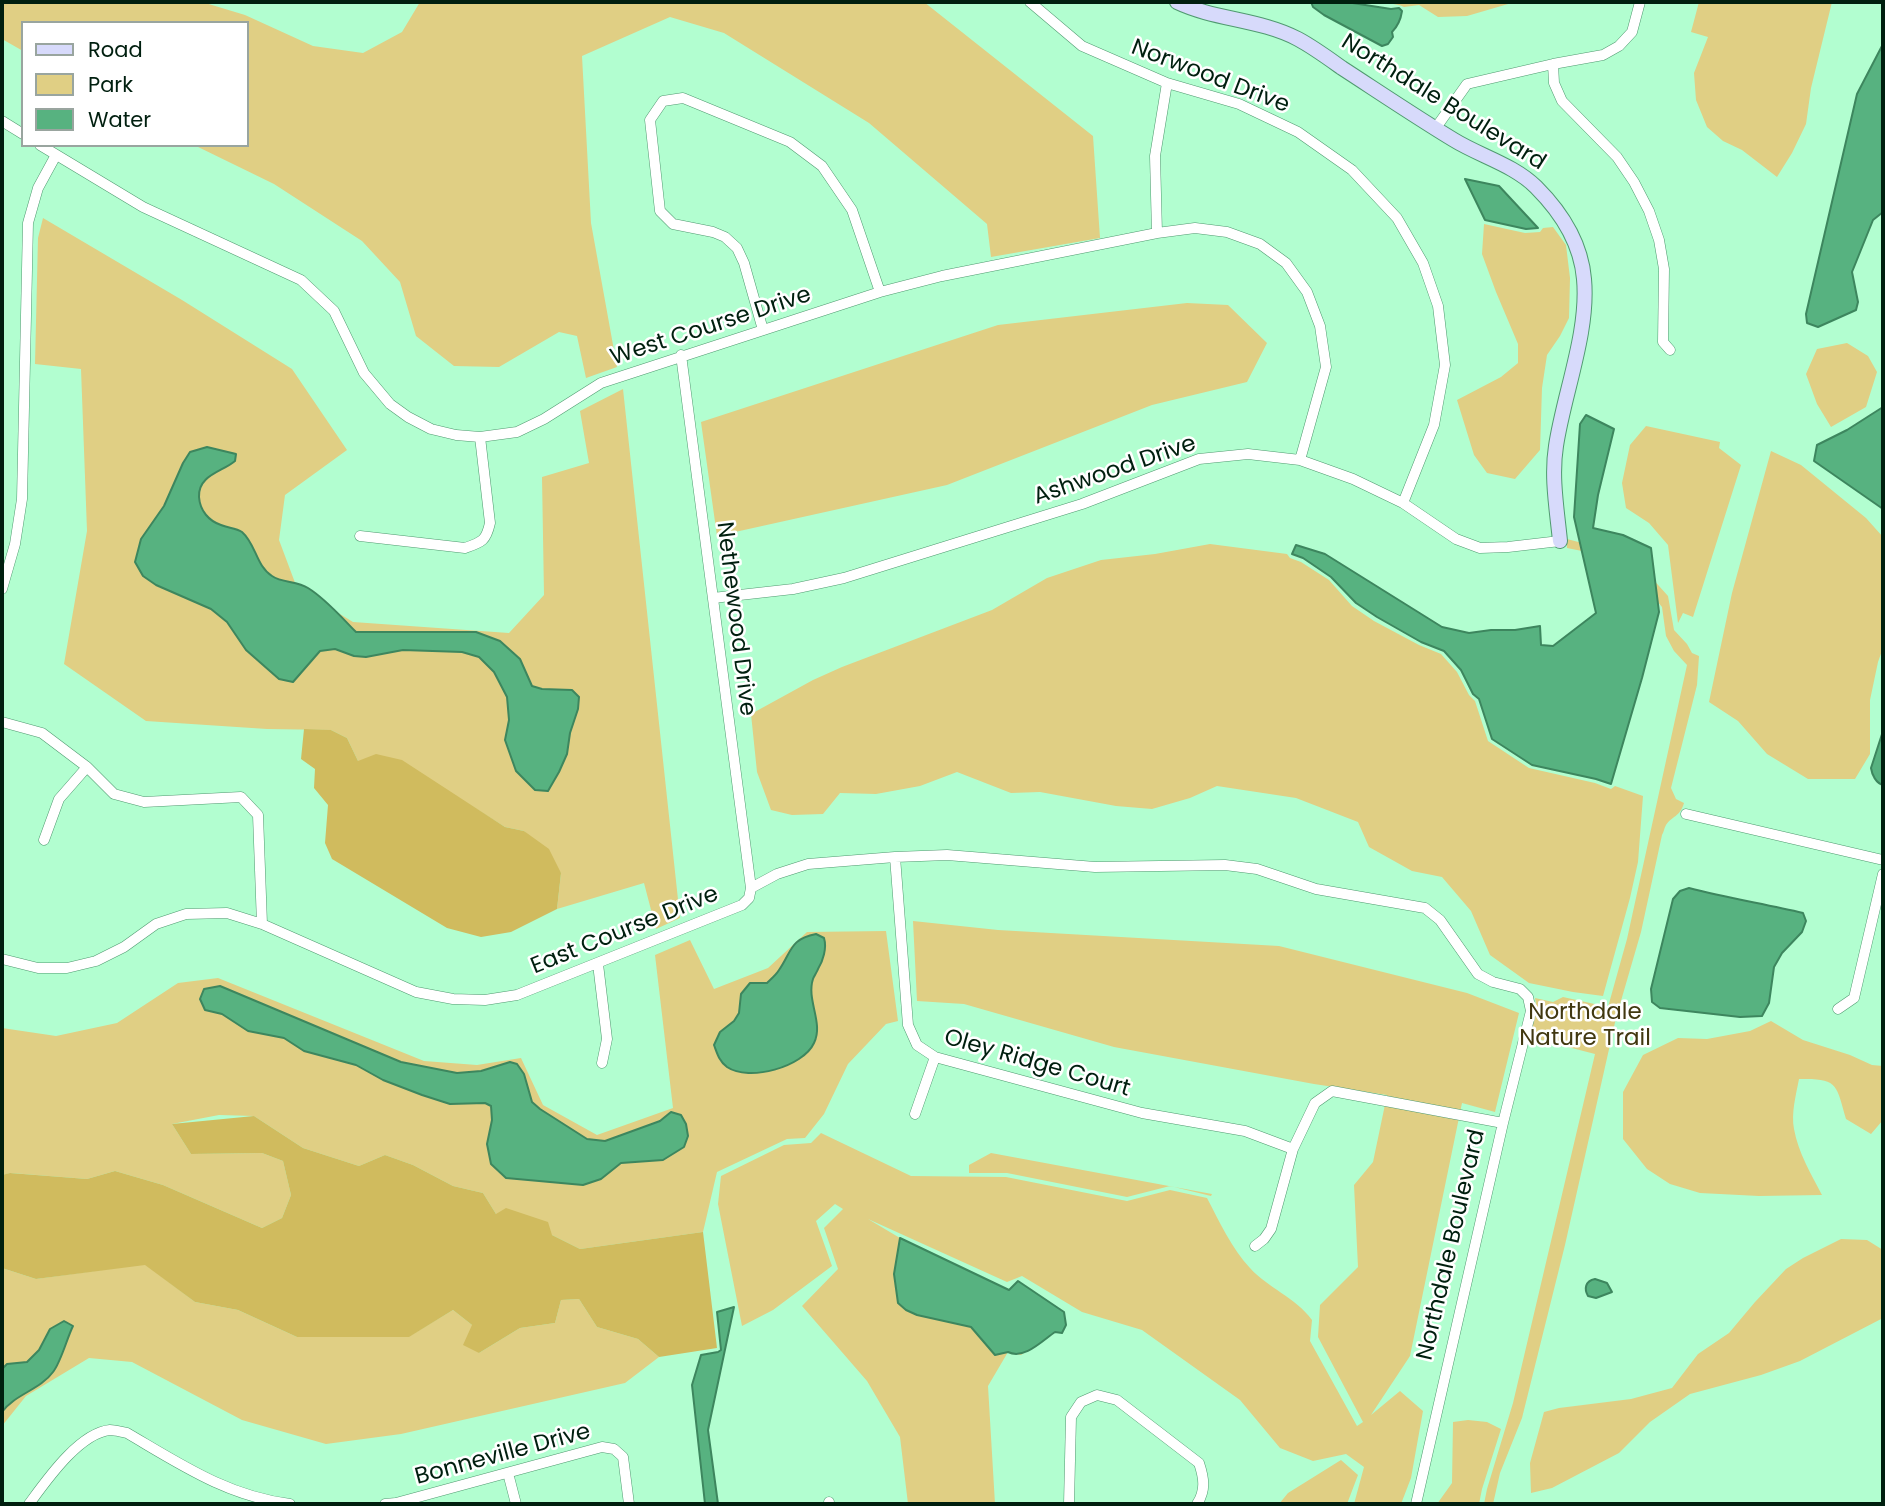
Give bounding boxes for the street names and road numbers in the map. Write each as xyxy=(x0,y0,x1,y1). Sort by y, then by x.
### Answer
street label: Northdale Boulevard xyxy=(1336,29,1550,177)
street label: Norwood Drive xyxy=(1127,34,1293,120)
street label: West Course Drive xyxy=(607,282,815,372)
street label: Ashwood Drive xyxy=(1030,430,1200,512)
street label: Nethewood Drive xyxy=(709,520,761,718)
street label: East Course Drive xyxy=(527,881,723,981)
street label: Oley Ridge Court xyxy=(941,1024,1133,1104)
street label: Northdale Boulevard xyxy=(1412,1127,1492,1363)
street label: Bonneville Drive xyxy=(412,1418,594,1492)

